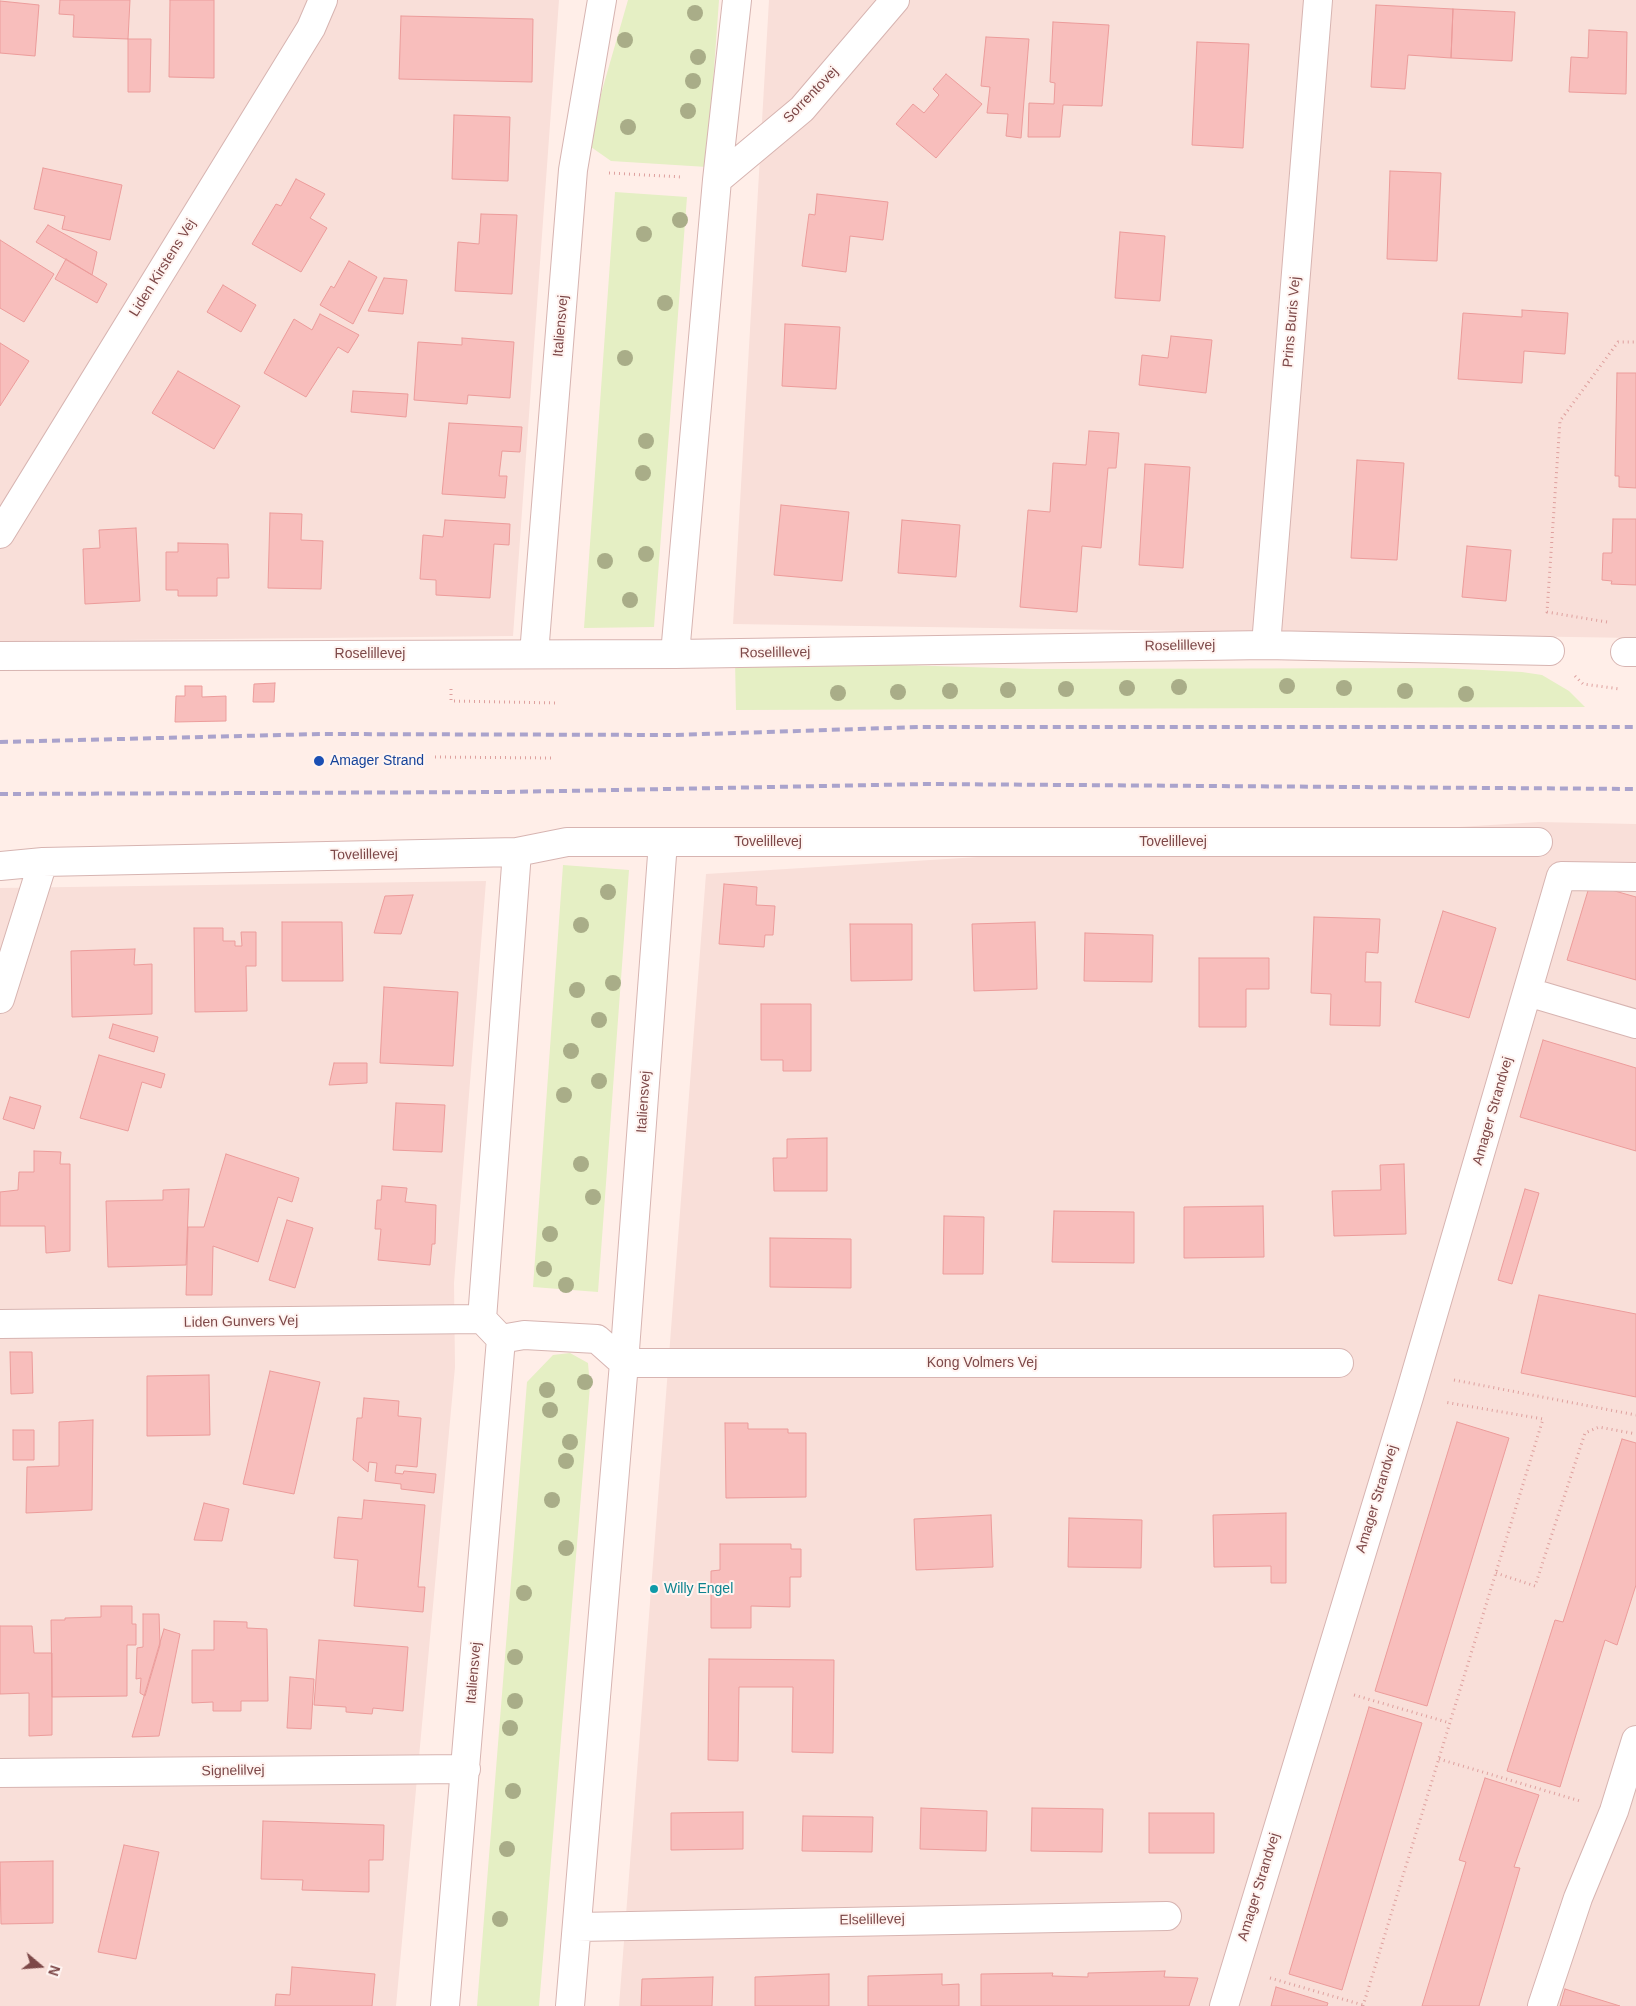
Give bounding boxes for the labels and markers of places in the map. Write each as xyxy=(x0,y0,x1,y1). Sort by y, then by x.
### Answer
place label: Amager Strand xyxy=(330,753,424,769)
marker: Amager Strand xyxy=(312,754,326,768)
place label: Willy Engel xyxy=(664,1581,733,1597)
marker: Willy Engel xyxy=(648,1583,660,1595)

